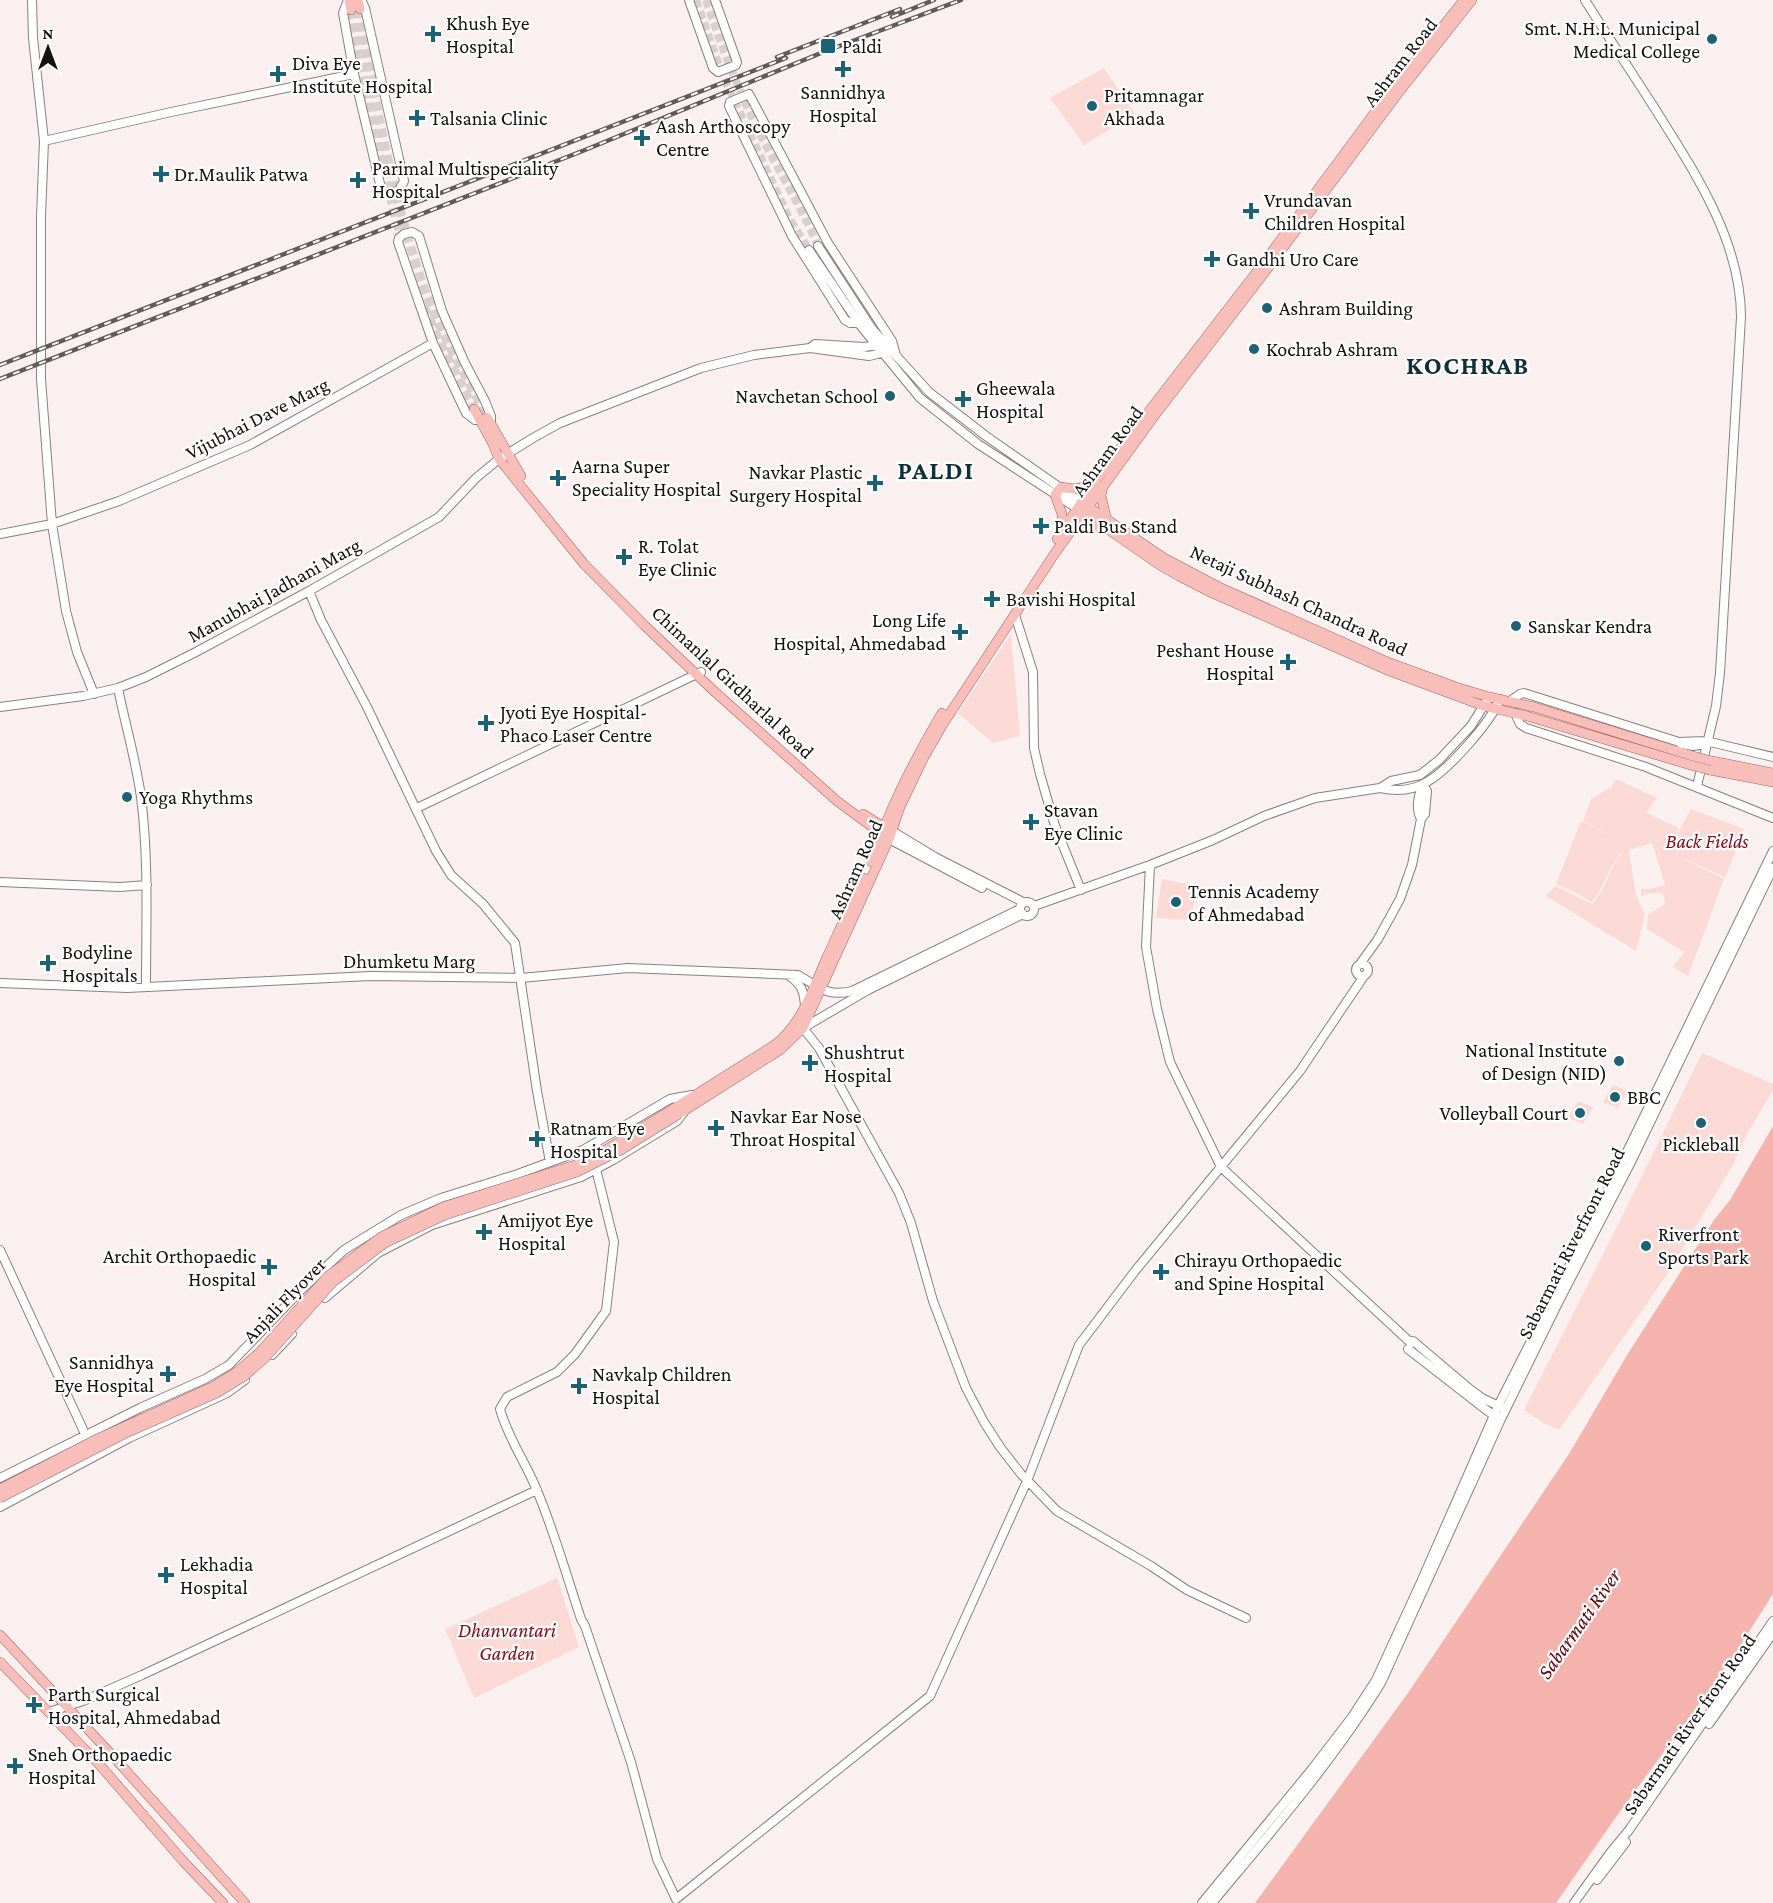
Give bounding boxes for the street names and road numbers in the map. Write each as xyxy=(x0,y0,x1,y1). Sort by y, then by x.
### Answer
street label: Ashram Road xyxy=(1359,13,1442,111)
street label: Vijubhai Dave Marg xyxy=(182,372,333,464)
street label: Ashram Road xyxy=(1067,401,1147,500)
street label: Manubhai Jadhani Marg xyxy=(184,533,365,648)
street label: Netaji Subhash Chandra Road xyxy=(1186,540,1412,661)
street label: Chimanlal Girdharlal Road xyxy=(647,601,819,763)
street label: Ashram Road xyxy=(823,816,887,922)
street label: Dhumketu Marg xyxy=(343,950,475,973)
street label: Sabarmati Riverfront Road xyxy=(1513,1143,1629,1342)
street label: Anjali Flyover xyxy=(238,1253,331,1348)
street label: Sabarmati River front Road xyxy=(1618,1629,1760,1819)

